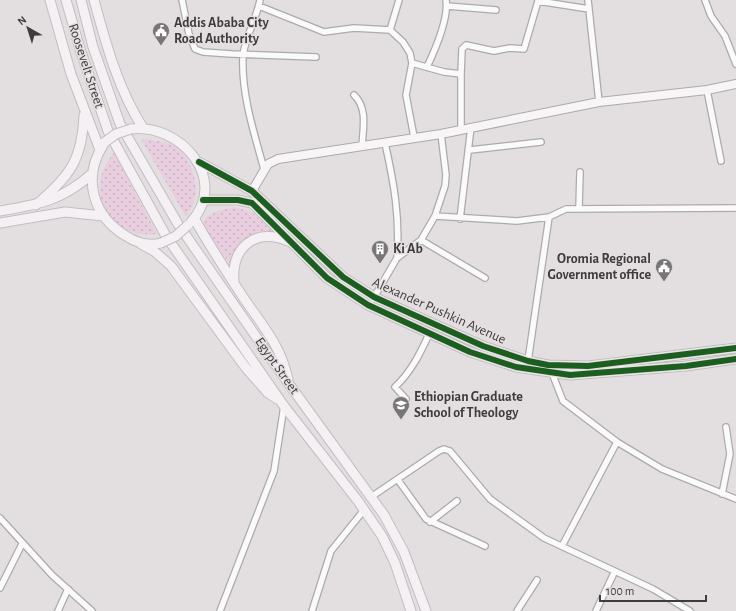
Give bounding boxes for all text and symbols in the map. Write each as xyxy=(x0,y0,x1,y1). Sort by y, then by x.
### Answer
north arrow xyxy=(8,8,48,48)
text: N xyxy=(16,14,28,27)
place label: Addis Ababa City Road Authority xyxy=(174,16,269,46)
public building icon: Addis Ababa City Road Authority xyxy=(151,21,171,46)
street label: Roosevelt Street xyxy=(66,22,106,111)
building icon: Ki Ab xyxy=(370,239,390,264)
place label: Ki Ab xyxy=(393,242,423,256)
place label: Oromia Regional Government office xyxy=(548,252,651,282)
public building icon: Oromia Regional Government office xyxy=(654,257,674,282)
street label: Alexander Pushkin Avenue xyxy=(370,275,508,347)
street label: Egypt Street xyxy=(252,335,302,397)
place label: Ethiopian Graduate School of Theology xyxy=(414,390,523,420)
school or university icon: Ethiopian Graduate School of Theology xyxy=(391,395,411,420)
scale bar xyxy=(600,577,706,603)
text: 100 m xyxy=(606,585,634,597)

